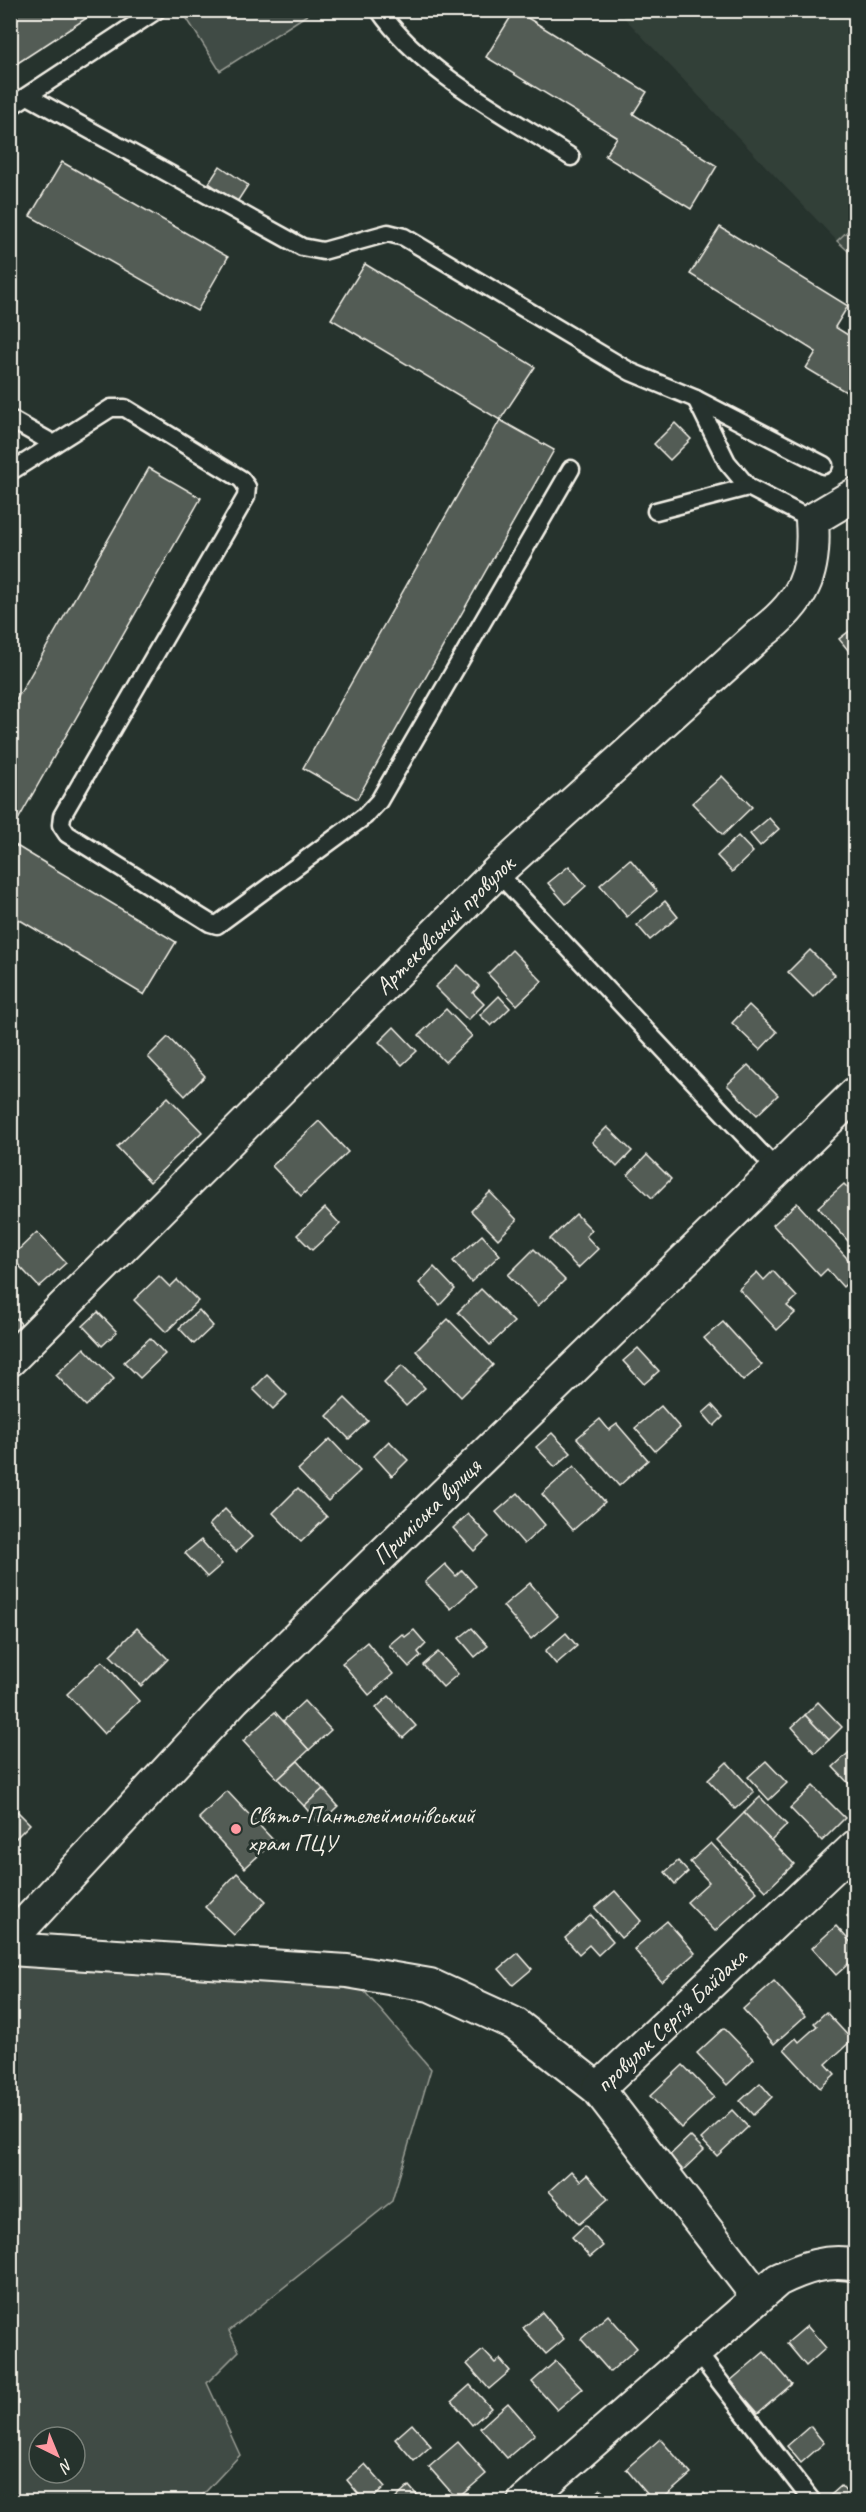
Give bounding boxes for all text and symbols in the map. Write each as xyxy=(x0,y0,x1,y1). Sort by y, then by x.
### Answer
street label: Артековський провулок xyxy=(368,847,522,1001)
street label: Приміська вулиця xyxy=(366,1451,488,1571)
place label: Свято-Пантелеймонівський храм ПЦУ xyxy=(248,1800,477,1858)
marker: Свято-Пантелеймонівський храм ПЦУ xyxy=(229,1822,243,1836)
street label: провулок Сергія Байдака xyxy=(589,1941,754,2099)
north arrow xyxy=(27,2425,87,2485)
text: N xyxy=(54,2455,77,2478)

